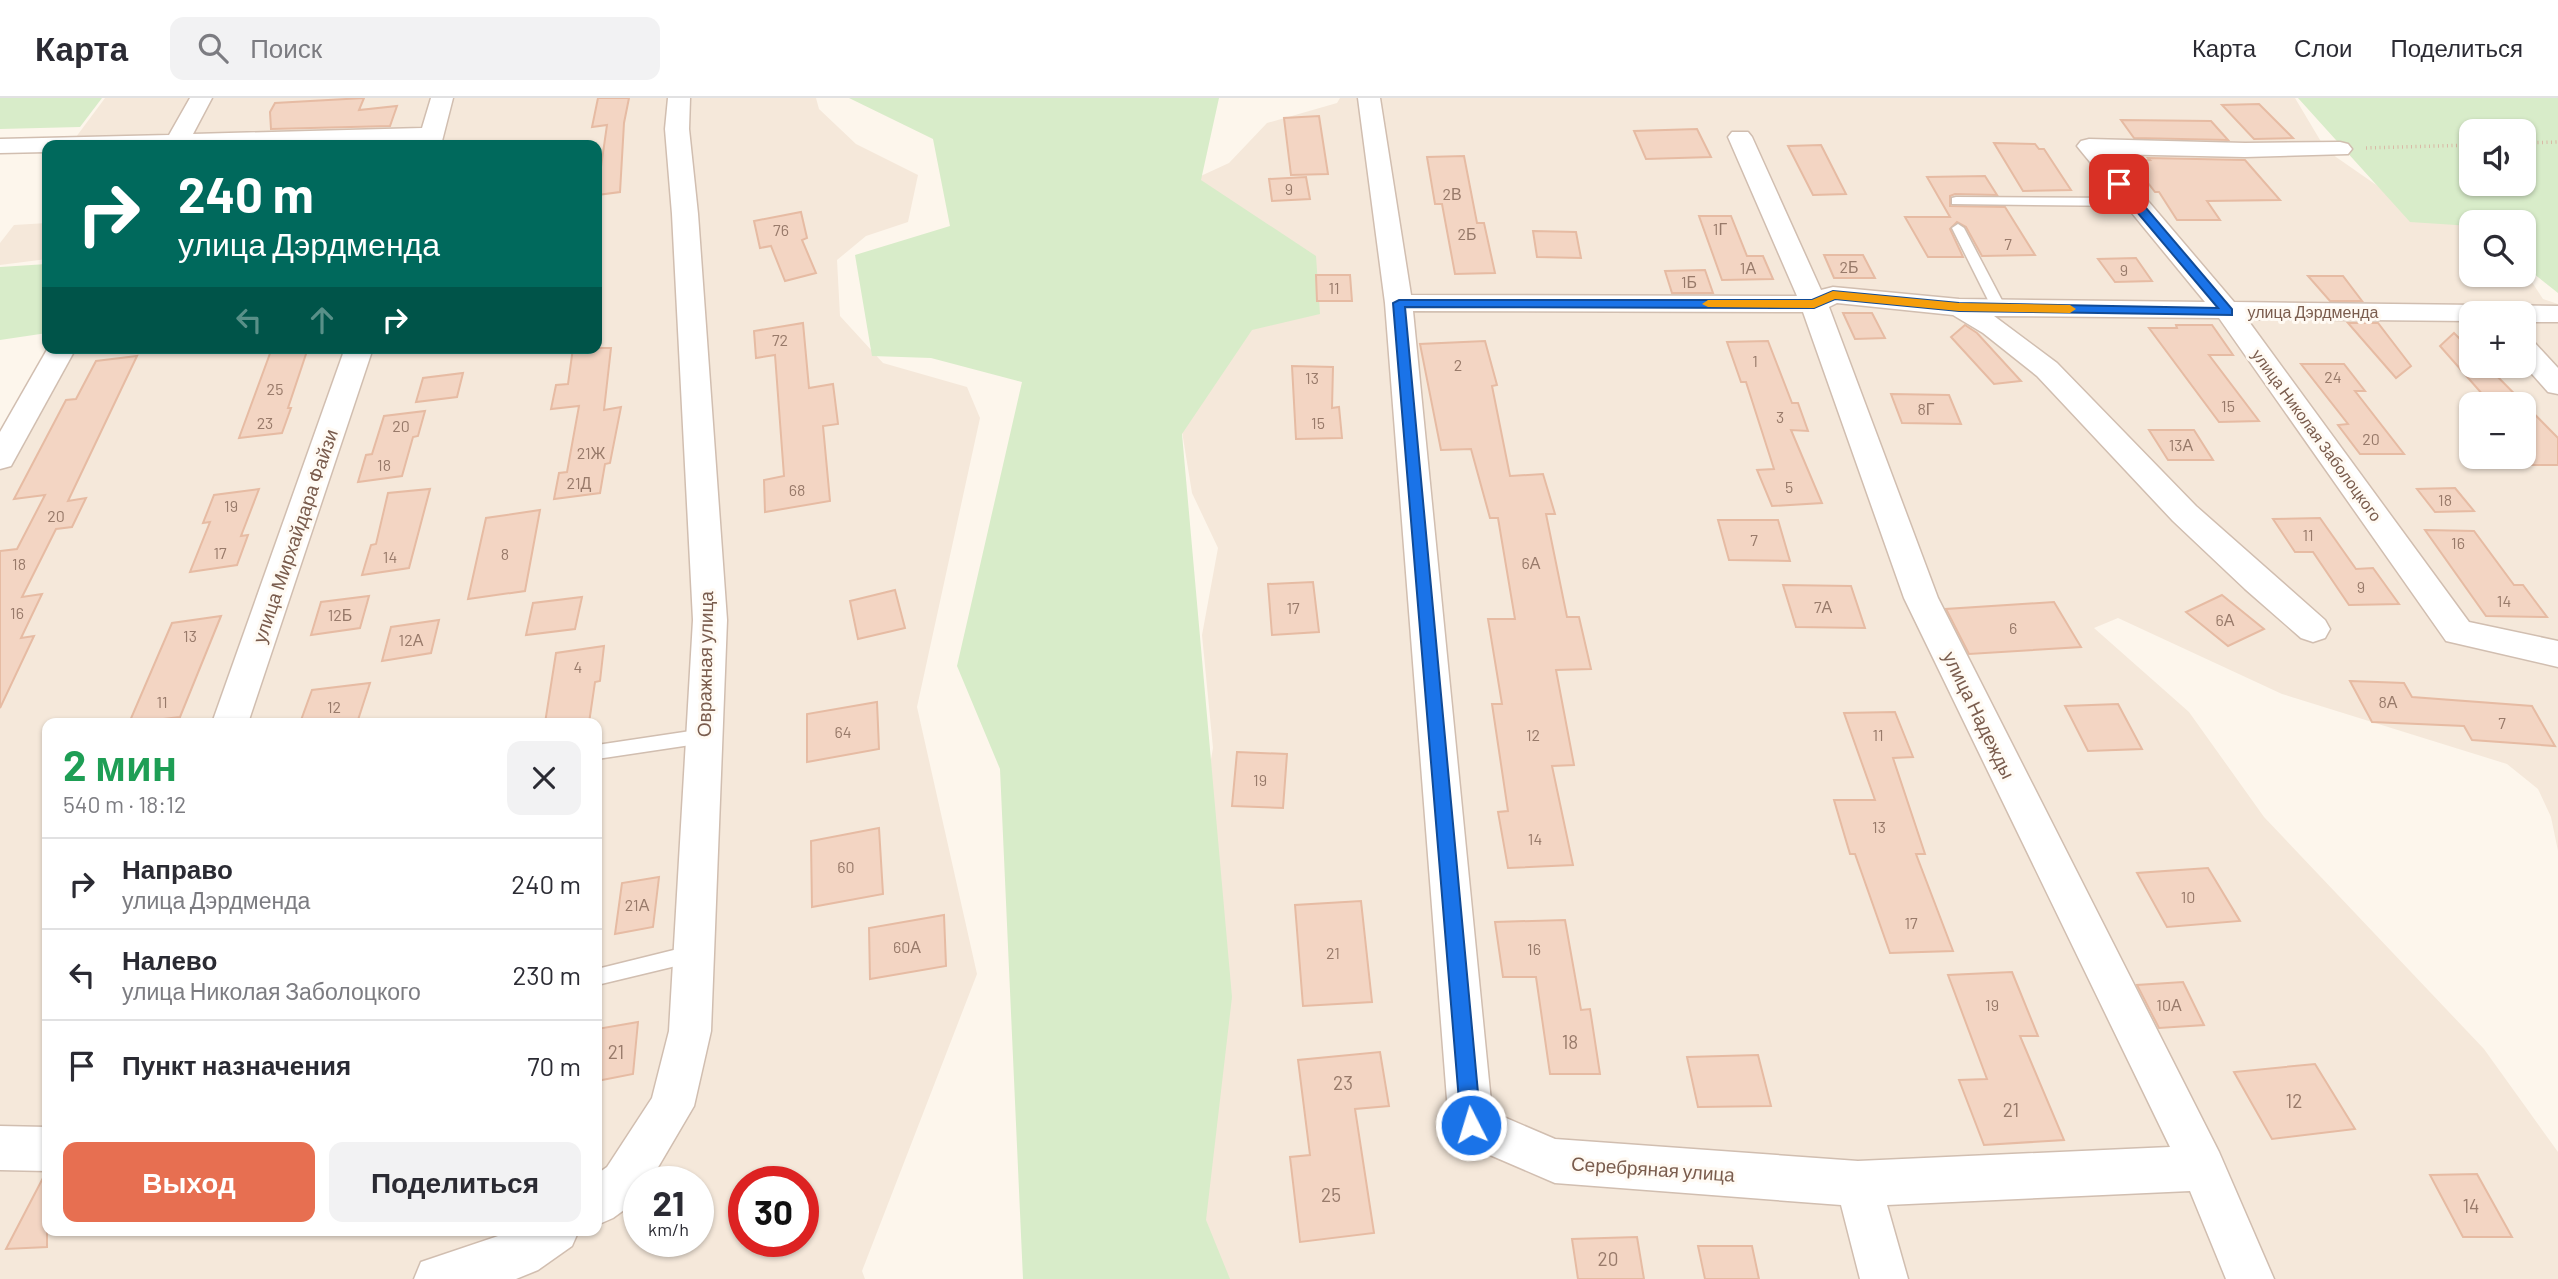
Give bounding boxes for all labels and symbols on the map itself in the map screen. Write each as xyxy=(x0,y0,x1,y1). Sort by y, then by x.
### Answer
pin xyxy=(2089,154,2149,214)
house number: 9 xyxy=(1285,179,1293,198)
house number: 2В xyxy=(1442,184,1462,203)
house number: 1Г xyxy=(1713,219,1727,238)
house number: 76 xyxy=(773,220,789,239)
house number: 2Б xyxy=(1457,224,1477,243)
house number: 7 xyxy=(2004,234,2012,253)
house number: 2Б xyxy=(1839,257,1859,276)
house number: 1А xyxy=(1740,258,1756,277)
house number: 9 xyxy=(2120,260,2128,279)
house number: 1Б xyxy=(1681,272,1697,291)
house number: 11 xyxy=(1328,278,1340,297)
street label: улица Дэрдменда xyxy=(2247,302,2379,321)
house number: 72 xyxy=(772,330,788,349)
street label: улица Николая Заболоцкого xyxy=(2249,345,2386,524)
house number: 1 xyxy=(1752,351,1758,370)
house number: 2 xyxy=(1454,355,1462,374)
house number: 24 xyxy=(2324,367,2342,386)
house number: 13 xyxy=(1305,368,1319,387)
house number: 25 xyxy=(267,379,283,398)
house number: 15 xyxy=(2221,396,2235,415)
house number: 8Г xyxy=(1917,399,1935,418)
house number: 3 xyxy=(1776,407,1784,426)
house number: 23 xyxy=(257,413,273,432)
house number: 15 xyxy=(1311,413,1325,432)
house number: 20 xyxy=(392,416,410,435)
street label: улица Мирхайдара Файзи xyxy=(247,426,342,646)
house number: 20 xyxy=(2362,429,2380,448)
house number: 13А xyxy=(2169,435,2194,454)
house number: 21Ж xyxy=(577,443,606,462)
house number: 18 xyxy=(377,455,391,474)
house number: 21Д xyxy=(567,473,592,492)
house number: 5 xyxy=(1785,477,1793,496)
house number: 68 xyxy=(789,480,805,499)
house number: 18 xyxy=(2438,490,2452,509)
house number: 19 xyxy=(224,496,238,515)
house number: 20 xyxy=(47,506,65,525)
house number: 11 xyxy=(2302,525,2314,544)
house number: 7 xyxy=(1750,530,1758,549)
house number: 16 xyxy=(2451,533,2465,552)
house number: 17 xyxy=(213,543,227,562)
house number: 8 xyxy=(501,544,509,563)
house number: 14 xyxy=(383,547,397,566)
house number: 6А xyxy=(1522,553,1541,572)
house number: 18 xyxy=(12,554,26,573)
house number: 9 xyxy=(2357,577,2365,596)
street label: Овражная улица xyxy=(692,590,717,737)
house number: 14 xyxy=(2497,591,2511,610)
house number: 7А xyxy=(1814,597,1832,616)
house number: 17 xyxy=(1286,598,1300,617)
house number: 16 xyxy=(10,603,24,622)
house number: 12Б xyxy=(328,605,352,624)
house number: 6А xyxy=(2216,610,2235,629)
house number: 6 xyxy=(2009,618,2017,637)
house number: 13 xyxy=(183,626,197,645)
house number: 12А xyxy=(399,630,424,649)
street label: улица Надежды xyxy=(1939,647,2020,782)
house number: 4 xyxy=(574,657,582,676)
house number: 11 xyxy=(156,692,168,711)
house number: 8А xyxy=(2378,692,2398,711)
house number: 12 xyxy=(327,697,341,716)
house number: 7 xyxy=(2498,713,2506,732)
house number: 64 xyxy=(834,722,852,741)
house number: 12 xyxy=(1526,725,1540,744)
house number: 11 xyxy=(1872,725,1884,744)
house number: 19 xyxy=(1253,770,1267,789)
house number: 13 xyxy=(1872,817,1886,836)
house number: 14 xyxy=(1528,829,1542,848)
house number: 60 xyxy=(837,857,855,876)
house number: 10 xyxy=(2181,887,2195,906)
house number: 21А xyxy=(625,895,650,914)
house number: 17 xyxy=(1904,913,1918,932)
house number: 60А xyxy=(893,937,921,956)
house number: 16 xyxy=(1527,939,1541,958)
house number: 21 xyxy=(1326,943,1340,962)
house number: 19 xyxy=(1985,995,1999,1014)
house number: 10А xyxy=(2156,995,2182,1014)
house number: 18 xyxy=(1562,1030,1578,1053)
house number: 21 xyxy=(608,1040,624,1063)
house number: 23 xyxy=(1333,1071,1353,1094)
position arrow xyxy=(1434,1088,1508,1162)
house number: 12 xyxy=(2286,1089,2302,1112)
house number: 21 xyxy=(2003,1098,2019,1121)
street label: Серебряная улица xyxy=(1570,1151,1736,1186)
speed limit sign: 30 xyxy=(728,1166,819,1257)
house number: 25 xyxy=(1321,1183,1341,1206)
house number: 14 xyxy=(2462,1194,2480,1217)
house number: 20 xyxy=(1598,1247,1618,1270)

